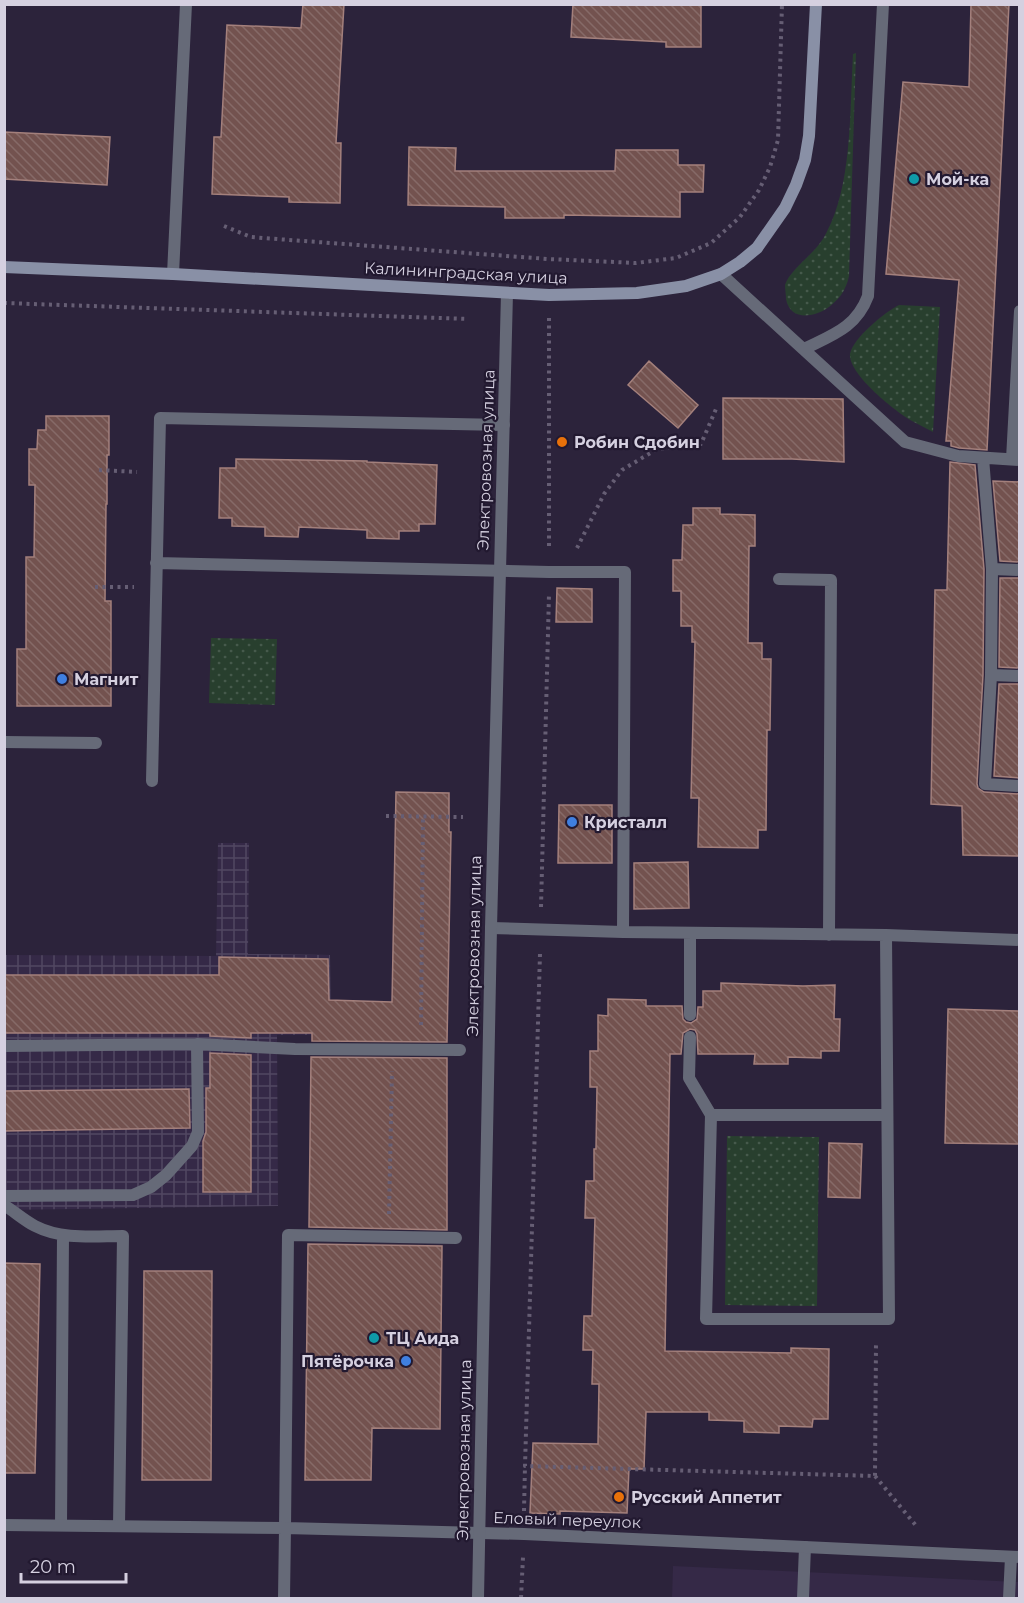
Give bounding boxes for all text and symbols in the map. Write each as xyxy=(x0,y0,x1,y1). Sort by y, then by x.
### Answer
place label: Мой-ка xyxy=(926,170,989,189)
marker: Мой-ка xyxy=(907,172,921,186)
street label: Калининградская улица xyxy=(364,258,568,288)
street label: Электровозная улица xyxy=(473,369,499,551)
place label: Робин Сдобин xyxy=(574,433,700,452)
marker: Робин Сдобин xyxy=(555,435,569,449)
place label: Магнит xyxy=(74,670,139,689)
marker: Магнит xyxy=(55,672,69,686)
place label: Кристалл xyxy=(584,813,667,832)
marker: Кристалл xyxy=(565,815,579,829)
street label: Электровозная улица xyxy=(463,855,485,1037)
place label: ТЦ Аида xyxy=(386,1329,459,1348)
marker: ТЦ Аида xyxy=(367,1331,381,1345)
place label: Пятёрочка xyxy=(301,1352,394,1371)
marker: Пятёрочка xyxy=(399,1354,413,1368)
street label: Электровозная улица xyxy=(453,1359,475,1541)
place label: Русский Аппетит xyxy=(631,1488,782,1507)
marker: Русский Аппетит xyxy=(612,1490,626,1504)
street label: Еловый переулок xyxy=(493,1508,642,1532)
scale bar xyxy=(21,1546,126,1584)
text: 20 m xyxy=(30,1556,76,1578)

